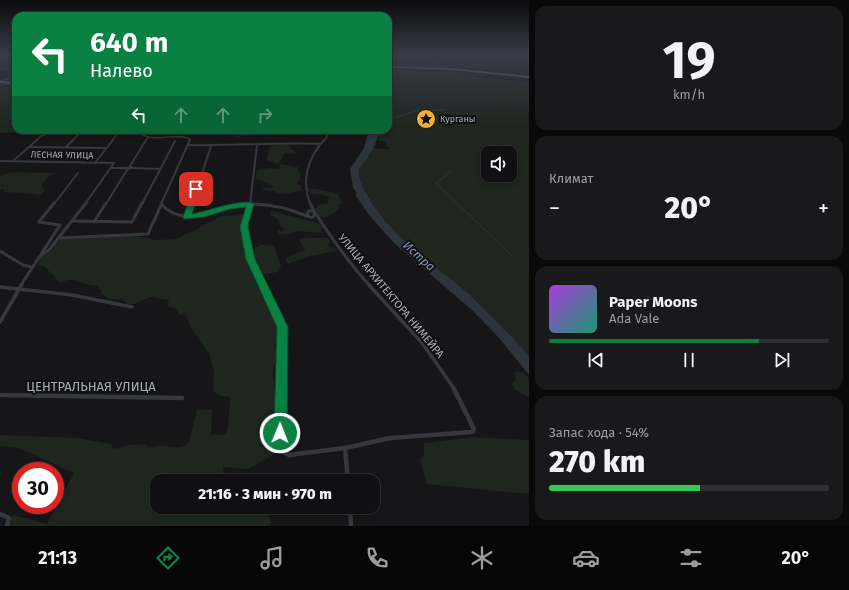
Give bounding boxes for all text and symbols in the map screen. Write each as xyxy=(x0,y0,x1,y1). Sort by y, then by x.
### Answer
text: 640 m xyxy=(90,26,168,59)
icon: left xyxy=(24,28,76,80)
text: 19 xyxy=(662,29,716,92)
text: Налево xyxy=(90,60,153,82)
text: km/h xyxy=(673,87,705,102)
icon: left xyxy=(128,104,150,126)
icon: ahead xyxy=(170,104,192,126)
icon: ahead xyxy=(212,104,234,126)
icon: right xyxy=(254,104,276,126)
place icon: Курганы xyxy=(415,108,437,130)
place label: Курганы xyxy=(440,114,475,124)
map controls xyxy=(481,146,517,182)
button: sound xyxy=(481,146,517,182)
street label: ЛЕСНАЯ УЛИЦА xyxy=(31,149,94,161)
text: Климат xyxy=(549,171,593,186)
pin xyxy=(179,172,213,206)
icon: arrive xyxy=(185,178,207,200)
text: 20° xyxy=(664,190,714,226)
text: − xyxy=(549,195,560,222)
text: + xyxy=(818,195,829,222)
street label: УЛИЦА АРХИТЕКТОРА НИМЕЙРА xyxy=(335,231,447,361)
water label: Истра xyxy=(400,238,438,274)
text: Paper Moons xyxy=(609,293,697,311)
text: Ada Vale xyxy=(609,311,659,326)
icon: previous xyxy=(585,349,607,371)
icon: pause xyxy=(678,349,700,371)
icon: next xyxy=(771,349,793,371)
street label: ЦЕНТРАЛЬНАЯ УЛИЦА xyxy=(26,379,156,394)
position arrow xyxy=(259,412,301,454)
text: Запас хода · 54% xyxy=(549,425,649,440)
text: 270 km xyxy=(549,444,645,480)
speed limit sign: 30 xyxy=(12,462,64,514)
text: 21:16 · 3 мин · 970 m xyxy=(198,485,332,503)
icon: directions xyxy=(154,544,182,572)
icon: music xyxy=(258,544,286,572)
icon: phone xyxy=(363,544,391,572)
icon: climate xyxy=(468,544,496,572)
icon: car xyxy=(572,544,600,572)
icon: filters xyxy=(677,544,705,572)
text: 21:13 xyxy=(38,547,77,569)
text: 20° xyxy=(781,547,811,569)

